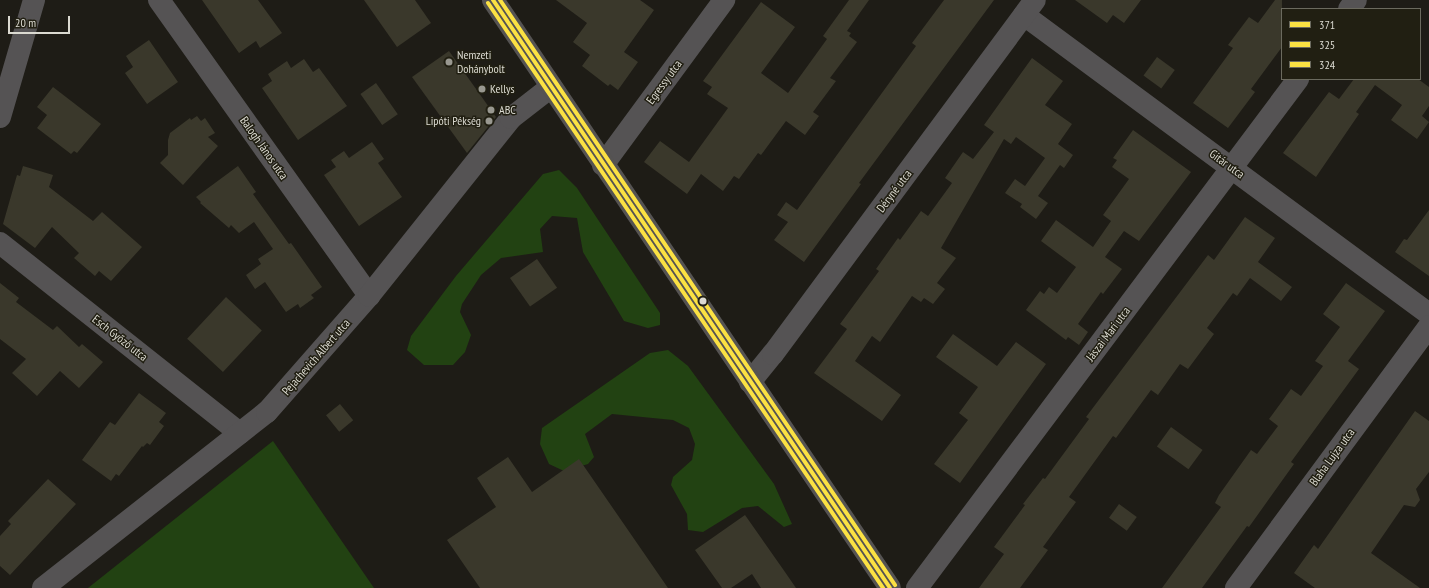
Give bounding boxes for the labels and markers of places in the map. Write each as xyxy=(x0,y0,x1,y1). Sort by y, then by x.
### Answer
place label: Nemzeti Dohánybolt xyxy=(457,48,505,76)
marker: Nemzeti Dohánybolt xyxy=(444,57,454,67)
place label: Kellys xyxy=(490,82,515,96)
marker: Kellys xyxy=(477,84,487,94)
place label: ABC xyxy=(499,103,516,117)
marker: ABC xyxy=(486,105,496,115)
place label: Lipóti Pékség xyxy=(426,114,481,128)
marker: Lipóti Pékség xyxy=(484,116,494,126)
unlabelled marker xyxy=(698,296,708,306)

